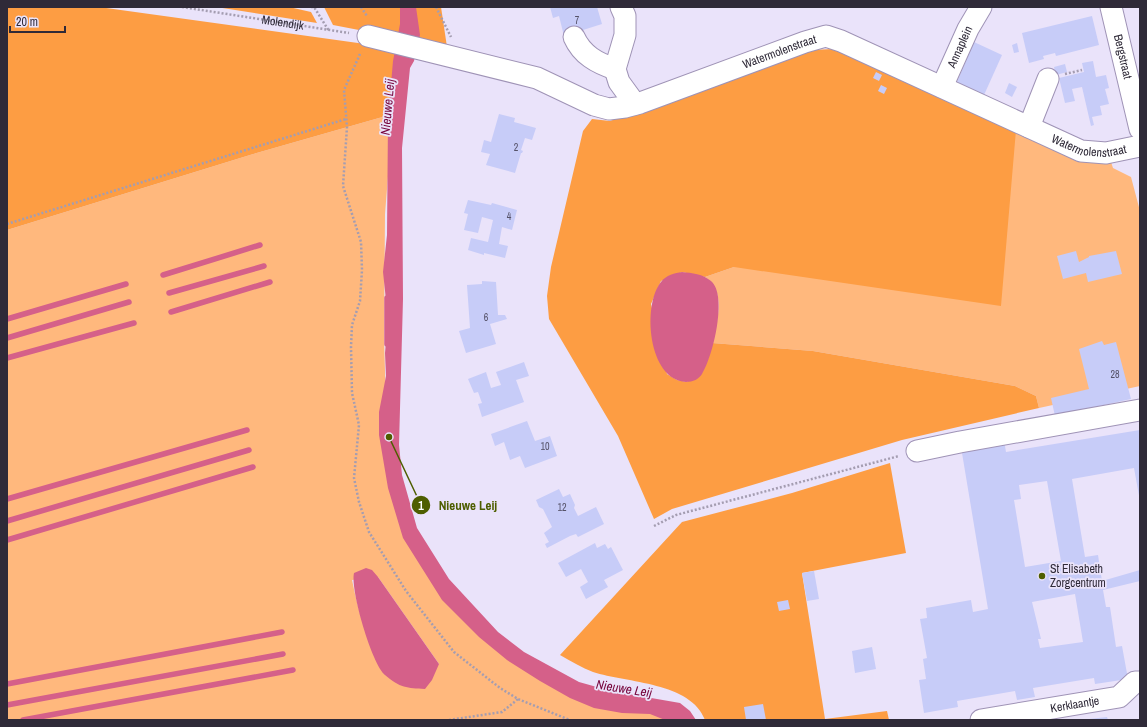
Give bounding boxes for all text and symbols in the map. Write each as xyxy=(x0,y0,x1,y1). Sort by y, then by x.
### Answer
scale bar xyxy=(10,8,65,34)
street label: Molendijk xyxy=(261,12,305,34)
text: 20 m xyxy=(16,14,38,30)
house number: 7 xyxy=(575,14,580,27)
street label: Annaplein xyxy=(943,23,976,71)
street label: Watermolenstraat xyxy=(740,31,818,72)
street label: Bergstraat xyxy=(1110,33,1136,81)
water label: Nieuwe Leij xyxy=(377,78,398,136)
street label: Watermolenstraat xyxy=(1049,131,1128,161)
house number: 2 xyxy=(514,141,519,154)
house number: 4 xyxy=(507,210,512,223)
house number: 6 xyxy=(484,311,489,324)
house number: 28 xyxy=(1110,368,1120,381)
house number: 10 xyxy=(540,440,550,453)
callout: Nieuwe Leij xyxy=(411,493,505,518)
text: Nieuwe Leij xyxy=(439,497,497,514)
text: 1 xyxy=(418,498,424,514)
house number: 12 xyxy=(557,501,567,514)
place label: St Elisabeth Zorgcentrum xyxy=(1050,561,1106,591)
marker: St Elisabeth Zorgcentrum xyxy=(1037,571,1047,581)
water label: Nieuwe Leij xyxy=(595,676,654,701)
street label: Kerklaantje xyxy=(1049,692,1100,716)

